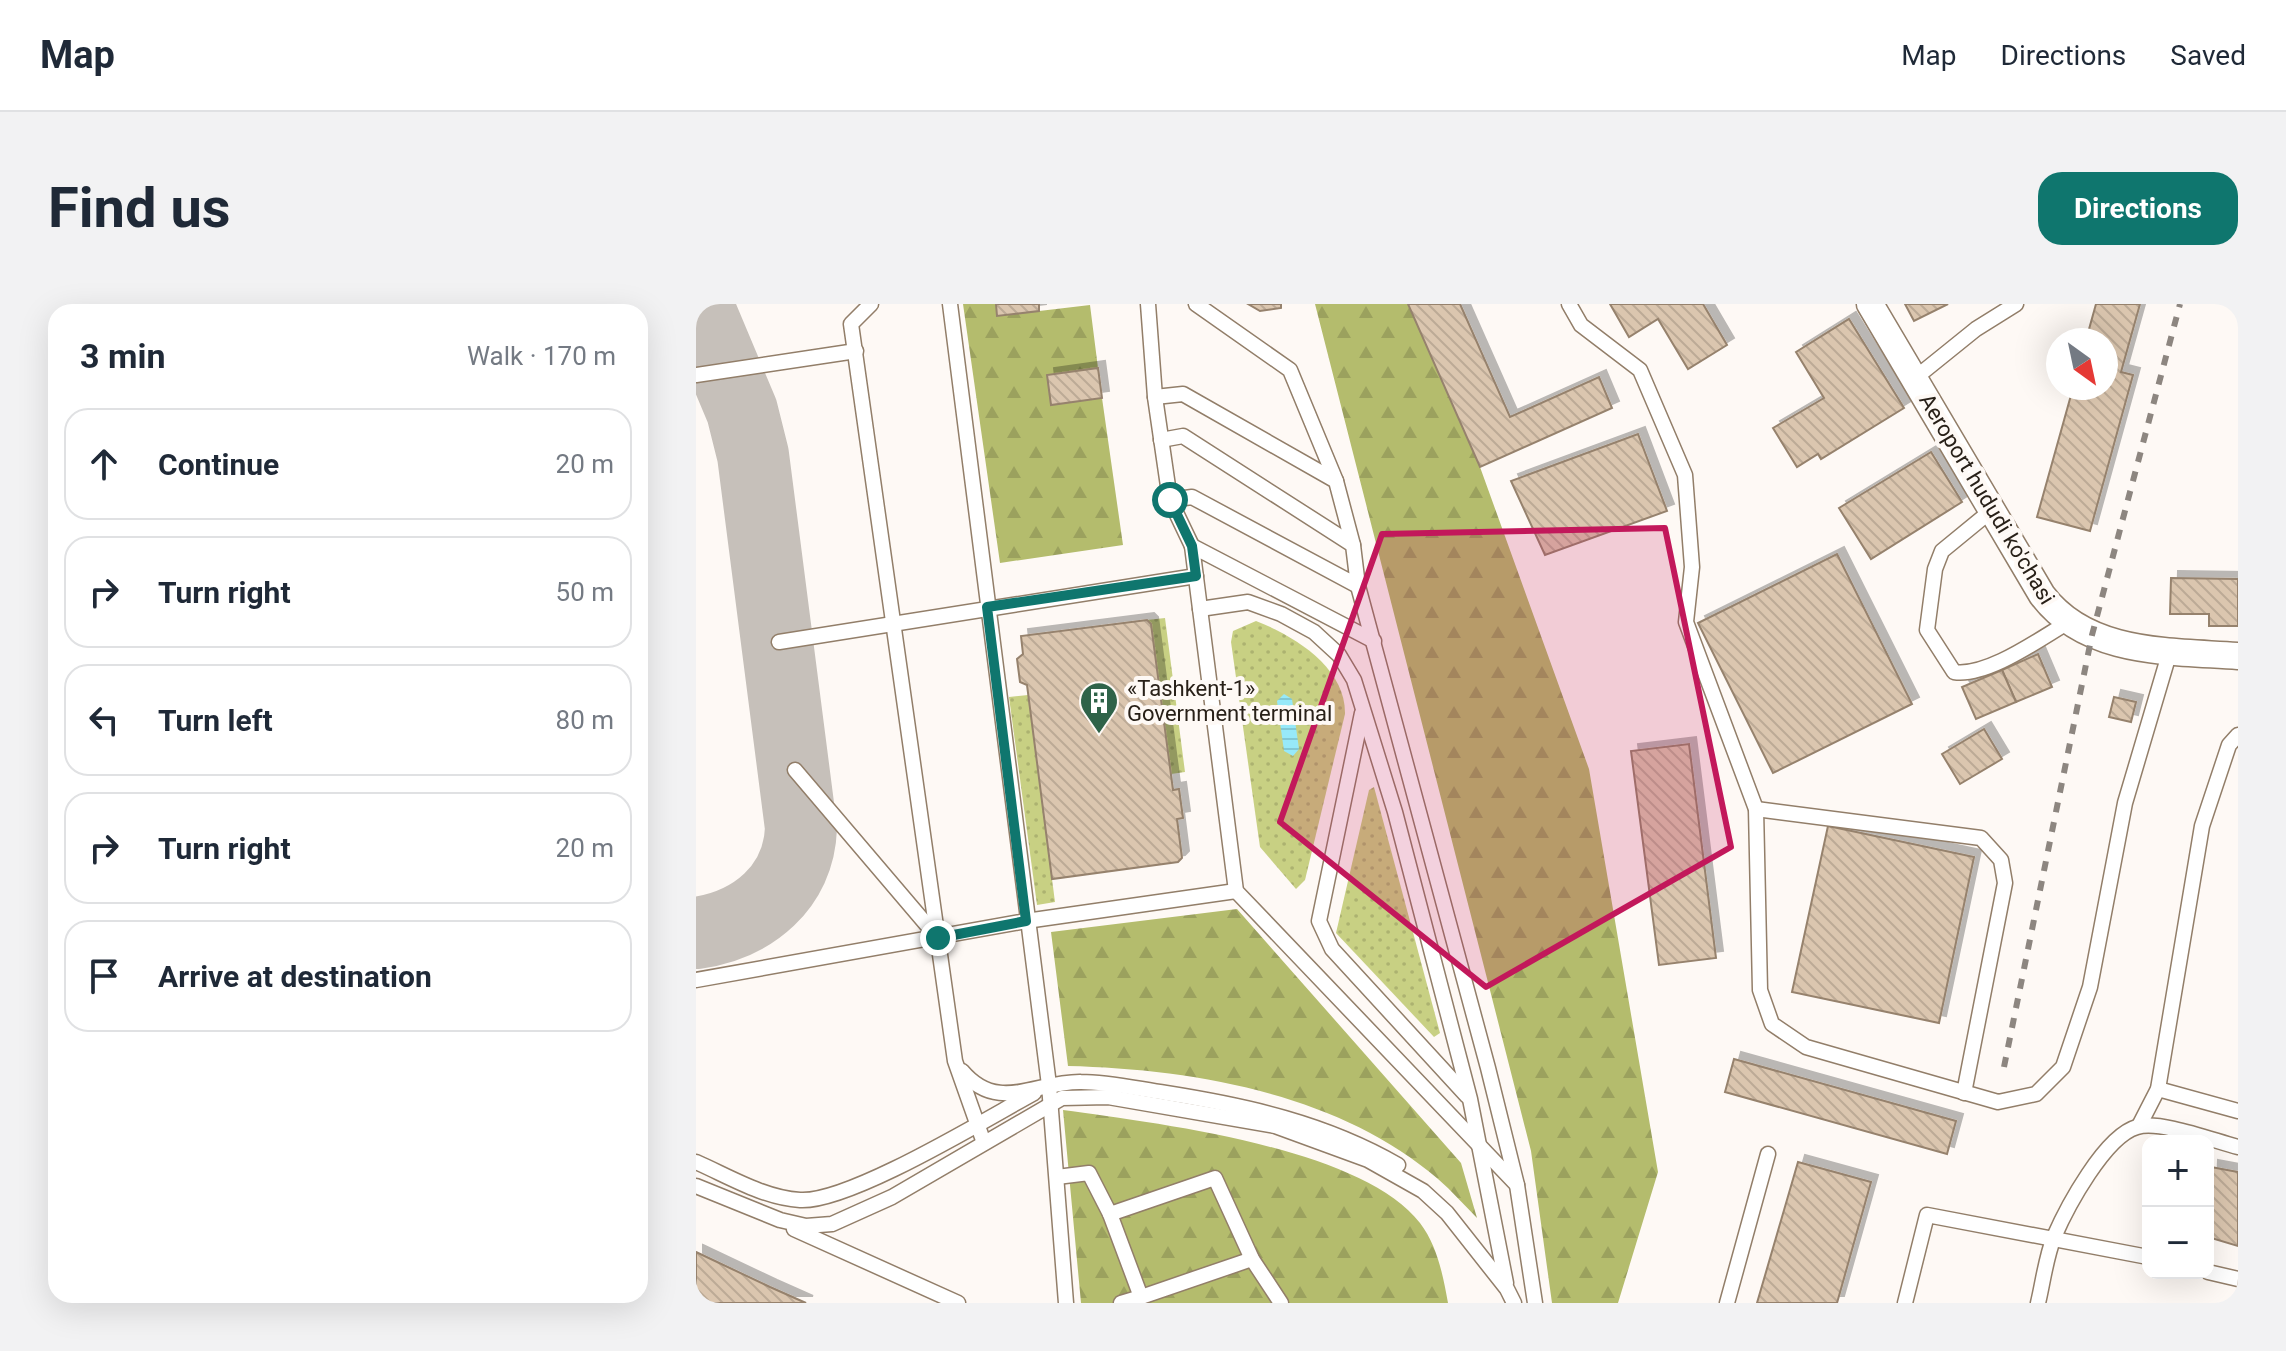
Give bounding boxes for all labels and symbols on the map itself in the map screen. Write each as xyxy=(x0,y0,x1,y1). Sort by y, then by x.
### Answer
north arrow xyxy=(2046,328,2118,400)
street label: Aeroport hududi ko'chasi xyxy=(1914,389,2060,609)
route start xyxy=(1152,482,1188,518)
place label: «Tashkent-1» Government terminal xyxy=(1127,676,1332,726)
building icon: «Tashkent-1» Government terminal xyxy=(1078,680,1120,735)
route end xyxy=(920,920,956,956)

